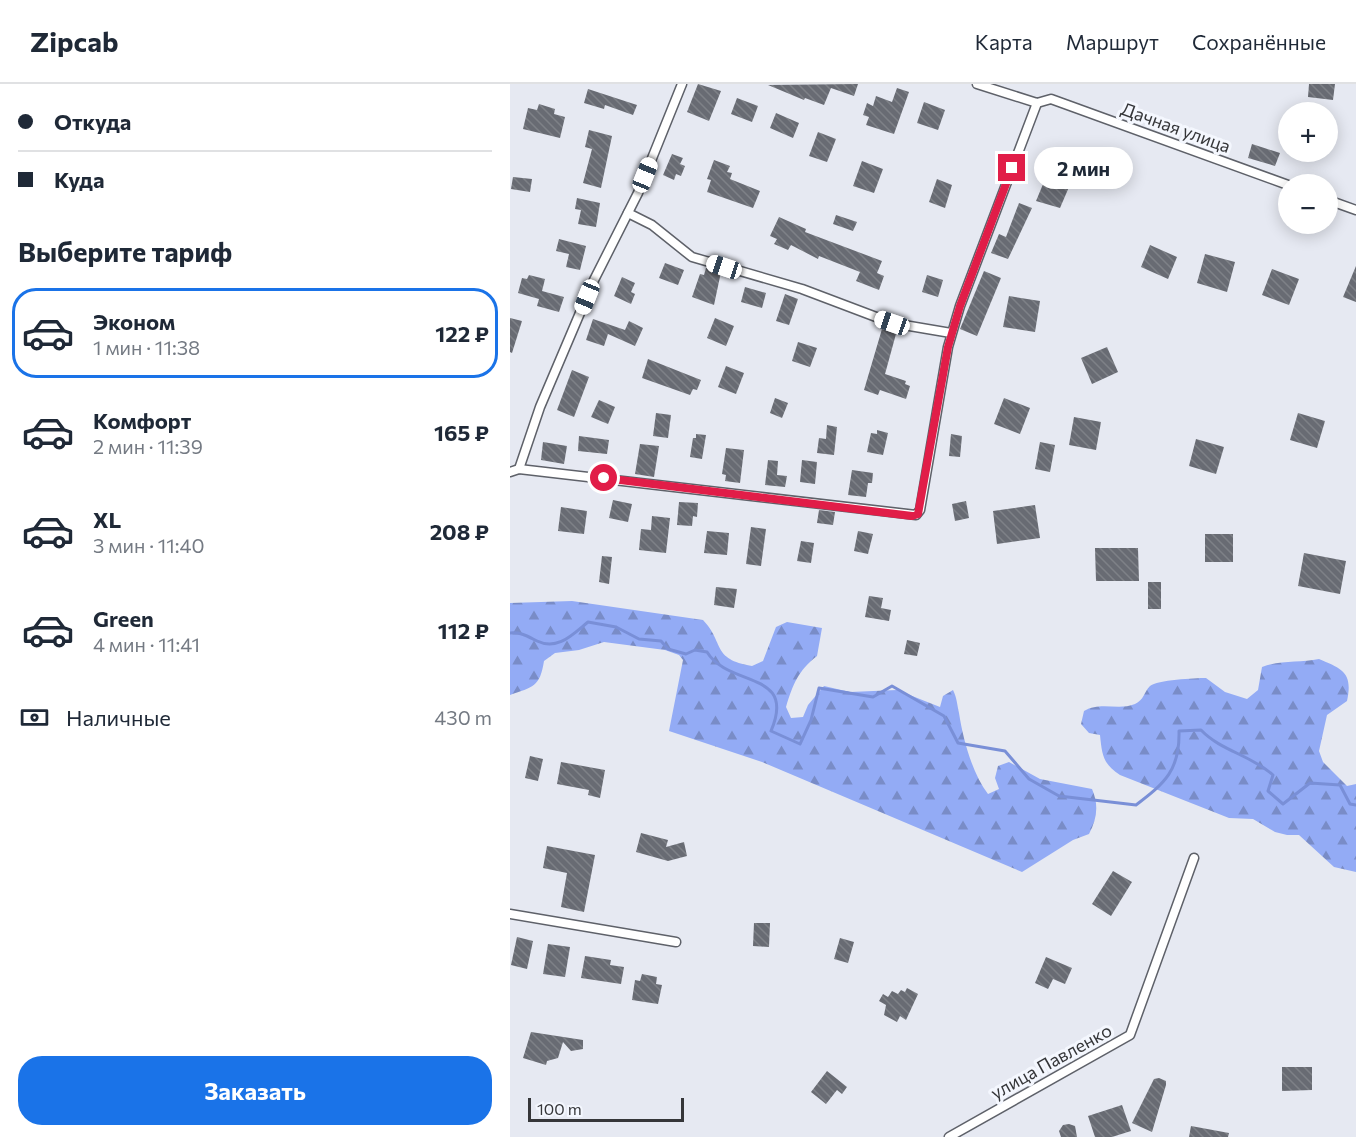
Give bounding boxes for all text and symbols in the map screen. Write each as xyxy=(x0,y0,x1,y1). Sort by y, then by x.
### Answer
text: Zipcab xyxy=(30,24,119,58)
text: Карта xyxy=(975,29,1033,54)
text: Маршрут xyxy=(1066,29,1159,54)
text: Сохранённые xyxy=(1192,29,1326,54)
street label: Дачная улица xyxy=(1118,97,1234,157)
map controls xyxy=(1278,102,1338,234)
button: + xyxy=(1278,102,1338,162)
text: Откуда xyxy=(54,108,131,135)
callout: 2 мин xyxy=(1033,147,1132,189)
route end xyxy=(998,154,1025,181)
car xyxy=(630,155,660,195)
text: 2 мин xyxy=(1057,156,1110,180)
text: Куда xyxy=(54,166,104,193)
button: − xyxy=(1278,174,1338,234)
text: Выберите тариф xyxy=(18,235,232,268)
car xyxy=(704,253,744,281)
car xyxy=(572,277,602,317)
icon: car xyxy=(21,306,75,360)
text: Эконом xyxy=(93,308,175,335)
car xyxy=(872,309,912,337)
text: 122 ₽ xyxy=(435,320,489,347)
text: 1 мин · 11:38 xyxy=(93,335,200,359)
icon: car xyxy=(21,405,75,459)
text: Комфорт xyxy=(93,407,191,434)
text: 165 ₽ xyxy=(434,419,489,446)
text: 2 мин · 11:39 xyxy=(93,434,203,458)
route start xyxy=(590,464,617,491)
icon: car xyxy=(21,504,75,558)
text: XL xyxy=(93,506,121,533)
text: 208 ₽ xyxy=(430,518,489,545)
text: 3 мин · 11:40 xyxy=(93,533,205,557)
icon: car xyxy=(21,603,75,657)
text: Green xyxy=(93,605,154,632)
text: 112 ₽ xyxy=(438,617,489,644)
text: 4 мин · 11:41 xyxy=(93,632,200,656)
icon: cash xyxy=(18,701,51,734)
text: Наличные xyxy=(66,704,171,731)
text: 430 m xyxy=(434,705,492,729)
street label: улица Павленко xyxy=(987,1019,1115,1103)
button: Заказать xyxy=(18,1056,492,1125)
scale bar xyxy=(528,1095,684,1122)
text: 100 m xyxy=(537,1099,582,1118)

